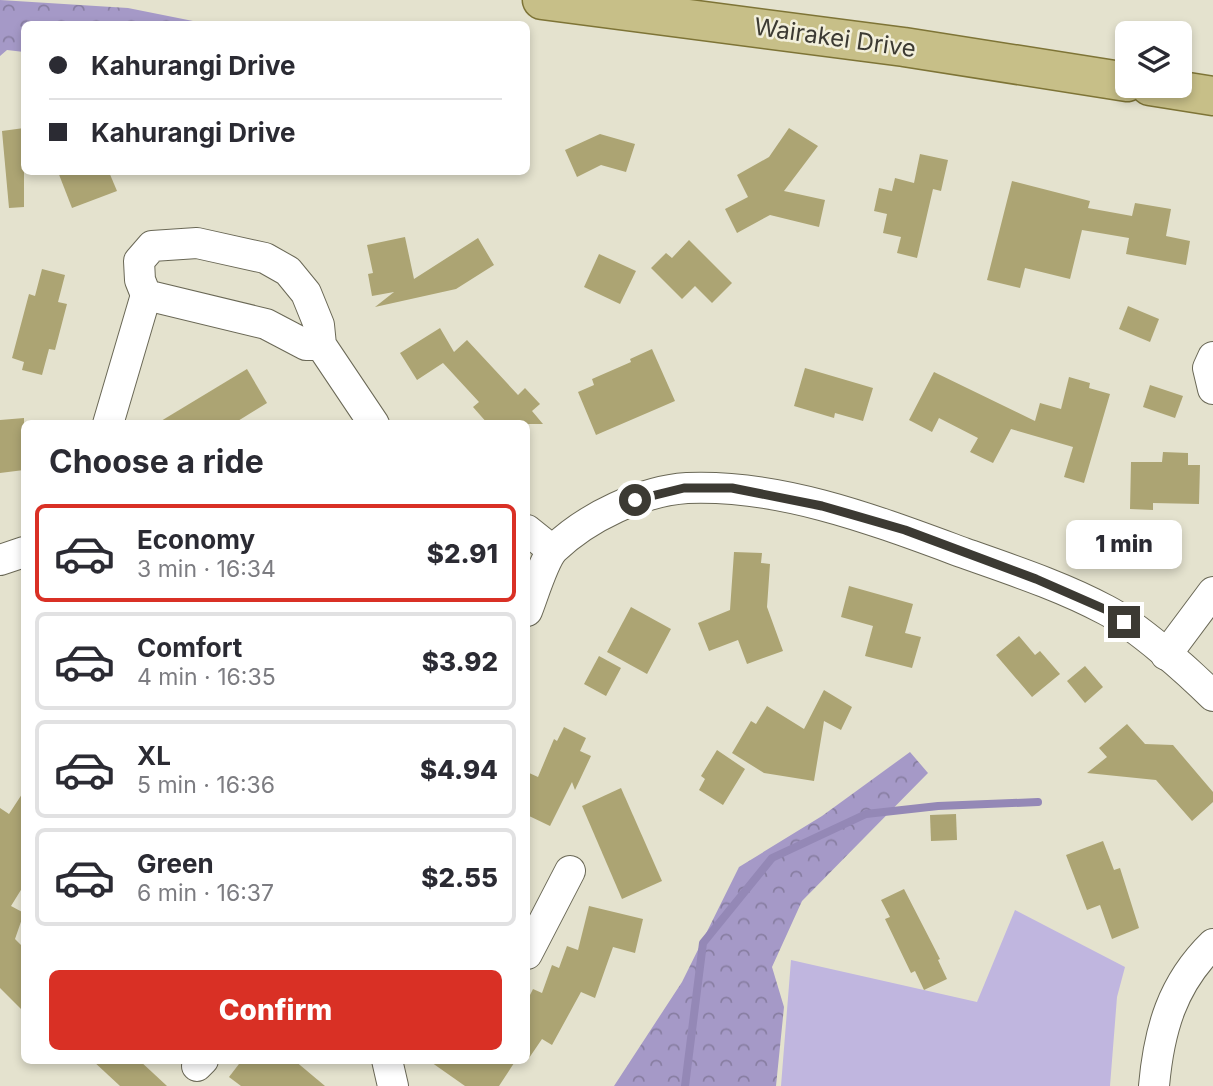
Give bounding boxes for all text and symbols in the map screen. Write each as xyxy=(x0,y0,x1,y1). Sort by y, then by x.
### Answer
street label: Wairakei Drive xyxy=(752,12,918,63)
map controls xyxy=(1115,21,1192,98)
button: layers xyxy=(1115,21,1192,98)
text: Kahurangi Drive xyxy=(91,50,296,81)
text: Kahurangi Drive xyxy=(91,117,296,148)
text: Choose a ride xyxy=(49,442,264,481)
route start xyxy=(619,484,651,516)
callout: 1 min xyxy=(1066,520,1182,570)
icon: car xyxy=(53,522,116,585)
text: Economy xyxy=(137,524,255,555)
text: 1 min xyxy=(1095,530,1153,558)
text: $2.91 xyxy=(427,538,498,569)
text: 3 min · 16:34 xyxy=(137,555,276,583)
route end xyxy=(1108,606,1140,638)
icon: car xyxy=(53,630,116,693)
text: Comfort xyxy=(137,632,242,663)
text: $3.92 xyxy=(422,646,498,677)
text: 4 min · 16:35 xyxy=(137,663,276,691)
icon: car xyxy=(53,738,116,801)
text: XL xyxy=(137,740,171,771)
text: $4.94 xyxy=(420,754,498,785)
text: 5 min · 16:36 xyxy=(137,771,275,799)
icon: car xyxy=(53,846,116,909)
text: Green xyxy=(137,848,214,879)
text: $2.55 xyxy=(421,862,498,893)
text: 6 min · 16:37 xyxy=(137,879,274,907)
button: Confirm xyxy=(49,970,502,1050)

